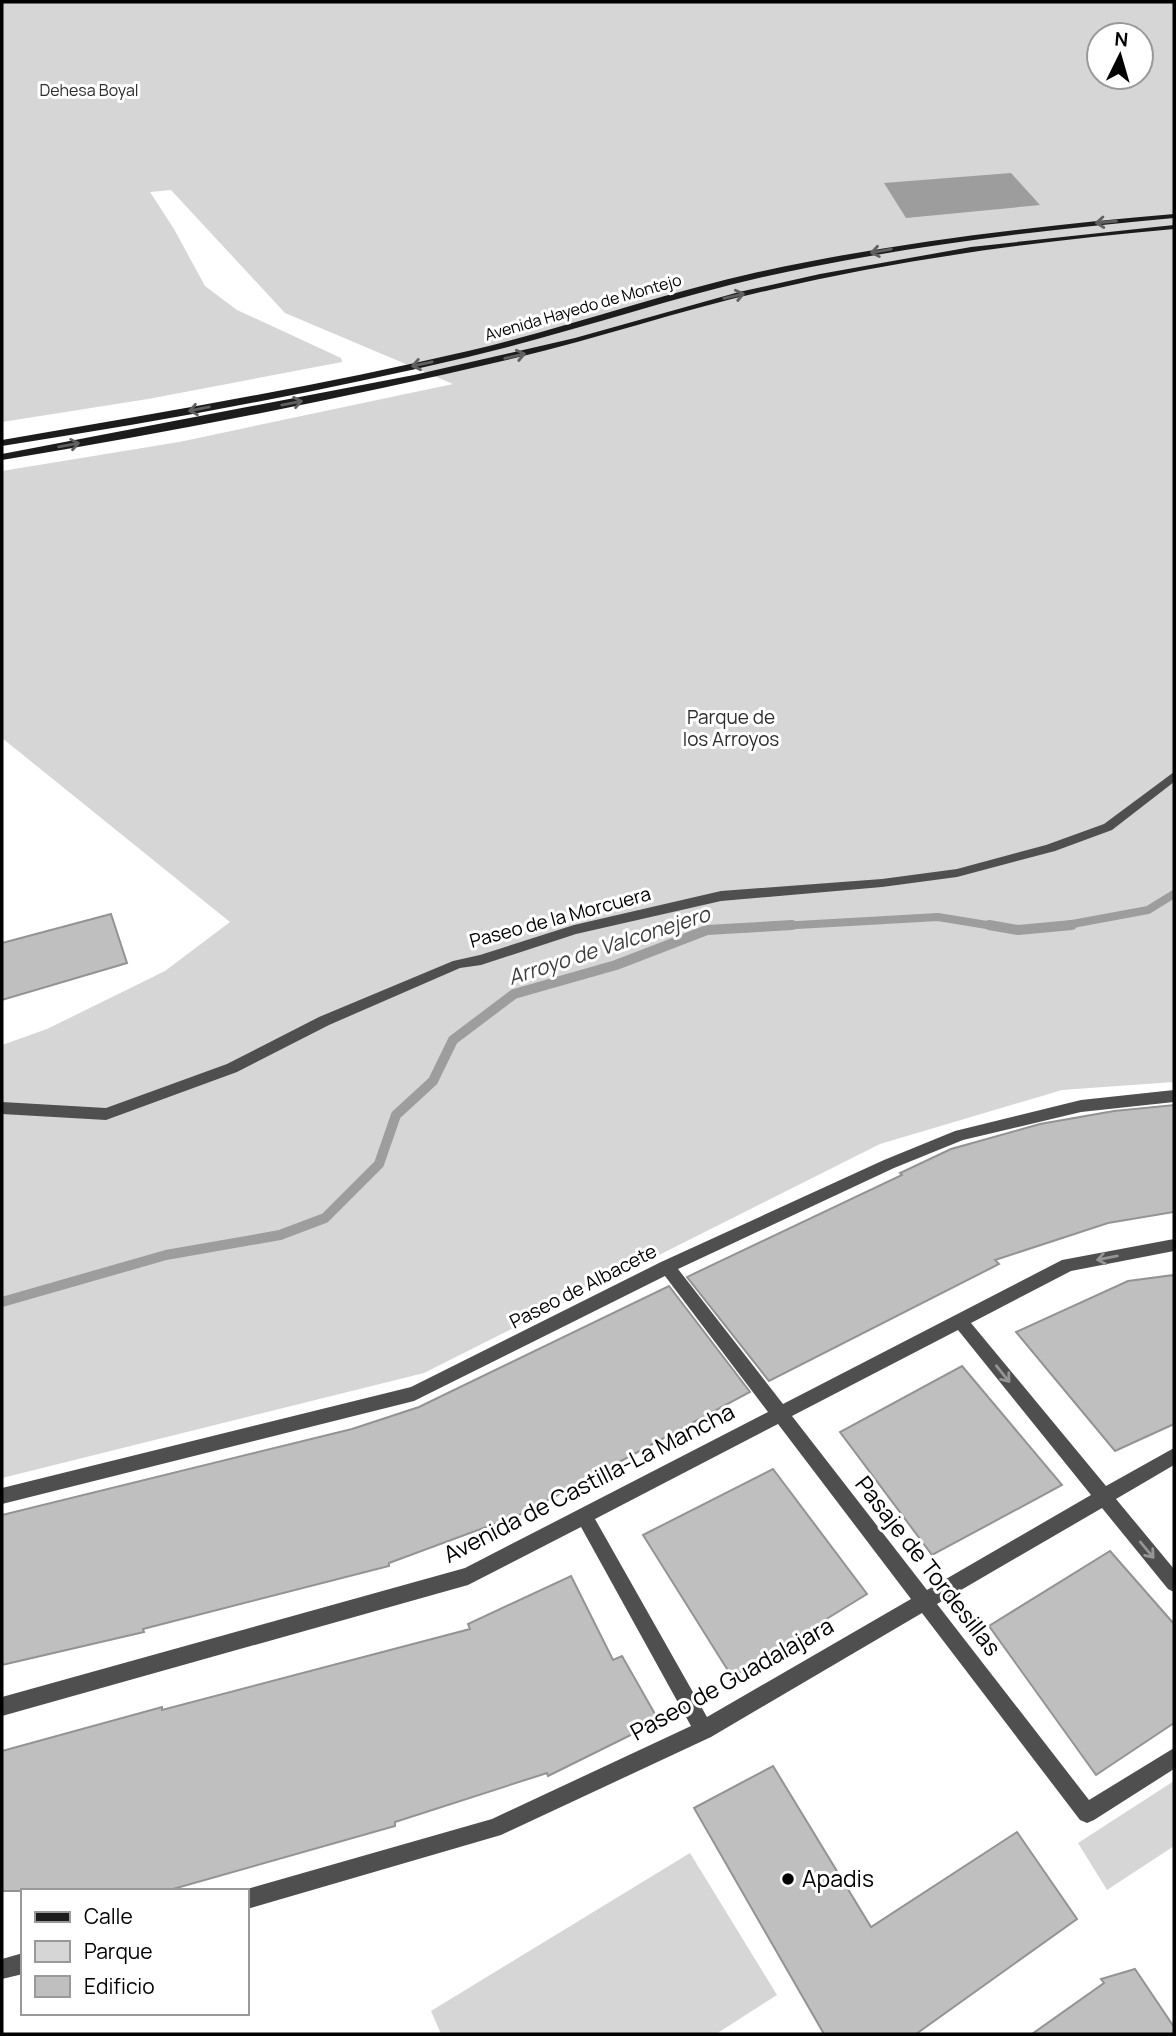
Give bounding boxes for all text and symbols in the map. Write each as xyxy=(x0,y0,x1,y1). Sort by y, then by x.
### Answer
north arrow xyxy=(1085,21,1155,91)
text: N xyxy=(1114,26,1129,53)
park label: Dehesa Boyal xyxy=(39,79,139,101)
one-way arrow xyxy=(1095,216,1118,229)
one-way arrow xyxy=(870,245,893,258)
street label: Avenida Hayedo de Montejo xyxy=(482,268,684,346)
one-way arrow xyxy=(722,288,745,302)
one-way arrow xyxy=(503,348,526,362)
one-way arrow xyxy=(411,357,434,371)
one-way arrow xyxy=(280,396,303,410)
one-way arrow xyxy=(188,402,211,416)
one-way arrow xyxy=(57,438,80,451)
park label: Parque de los Arroyos xyxy=(683,704,779,752)
street label: Paseo de la Morcuera xyxy=(467,880,653,954)
water label: Arroyo de Valconejero xyxy=(504,899,715,991)
street label: Paseo de Albacete xyxy=(505,1238,661,1334)
one-way arrow xyxy=(1096,1251,1119,1265)
one-way arrow xyxy=(995,1364,1011,1382)
street label: Avenida de Castilla-La Mancha xyxy=(438,1395,740,1570)
street label: Pasaje de Tordesillas xyxy=(848,1469,1009,1662)
one-way arrow xyxy=(1139,1541,1155,1559)
street label: Paseo de Guadalajara xyxy=(624,1609,839,1747)
place label: Apadis xyxy=(802,1862,874,1894)
marker: Apadis xyxy=(780,1871,796,1887)
legend xyxy=(21,1889,248,2015)
text: Calle xyxy=(84,1902,133,1930)
text: Parque xyxy=(84,1937,153,1965)
text: Edificio xyxy=(84,1972,155,2000)

